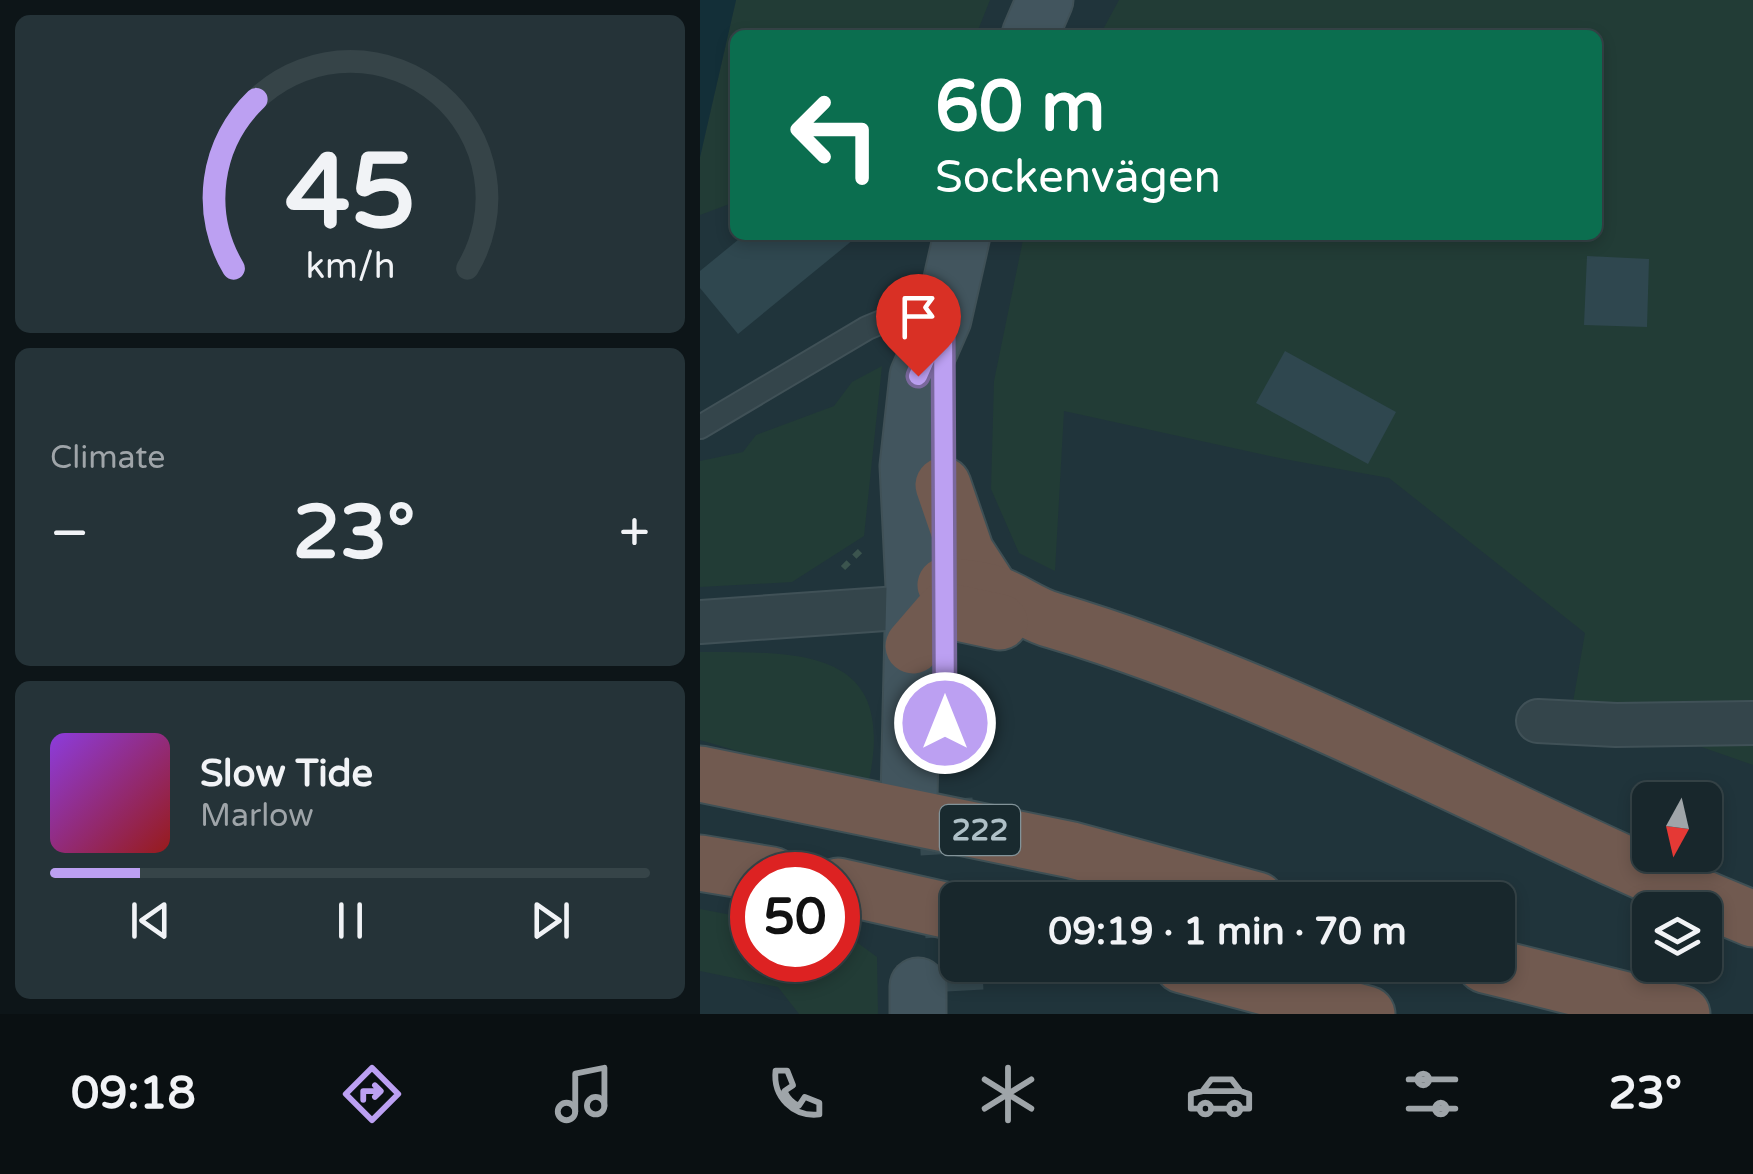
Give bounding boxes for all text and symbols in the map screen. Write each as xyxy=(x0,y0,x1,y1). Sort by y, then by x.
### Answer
text: 60 m xyxy=(935,66,1105,150)
icon: left xyxy=(770,70,900,200)
text: 45 xyxy=(285,131,415,256)
text: Sockenvägen xyxy=(935,151,1221,205)
text: km/h xyxy=(305,245,395,288)
pin xyxy=(876,274,961,377)
icon: arrive xyxy=(891,289,946,344)
text: Climate xyxy=(50,439,165,477)
text: 23° xyxy=(293,488,415,578)
text: − xyxy=(50,501,89,567)
text: + xyxy=(619,501,650,567)
position arrow xyxy=(893,671,997,775)
text: Slow Tide xyxy=(200,751,373,797)
north arrow xyxy=(1632,782,1722,872)
map controls xyxy=(1632,782,1722,982)
text: Marlow xyxy=(200,797,314,835)
road number: 222 xyxy=(940,805,1020,855)
speed limit sign: 50 xyxy=(730,852,860,982)
button: layers xyxy=(1632,892,1722,982)
icon: previous xyxy=(123,893,178,948)
icon: pause xyxy=(323,893,378,948)
icon: next xyxy=(523,893,578,948)
text: 09:19 · 1 min · 70 m xyxy=(1048,909,1407,955)
icon: directions xyxy=(337,1059,407,1129)
icon: music xyxy=(549,1059,619,1129)
icon: phone xyxy=(761,1059,831,1129)
icon: climate xyxy=(973,1059,1043,1129)
icon: car xyxy=(1185,1059,1255,1129)
icon: filters xyxy=(1397,1059,1467,1129)
text: 09:18 xyxy=(71,1067,196,1121)
text: 23° xyxy=(1608,1067,1682,1121)

